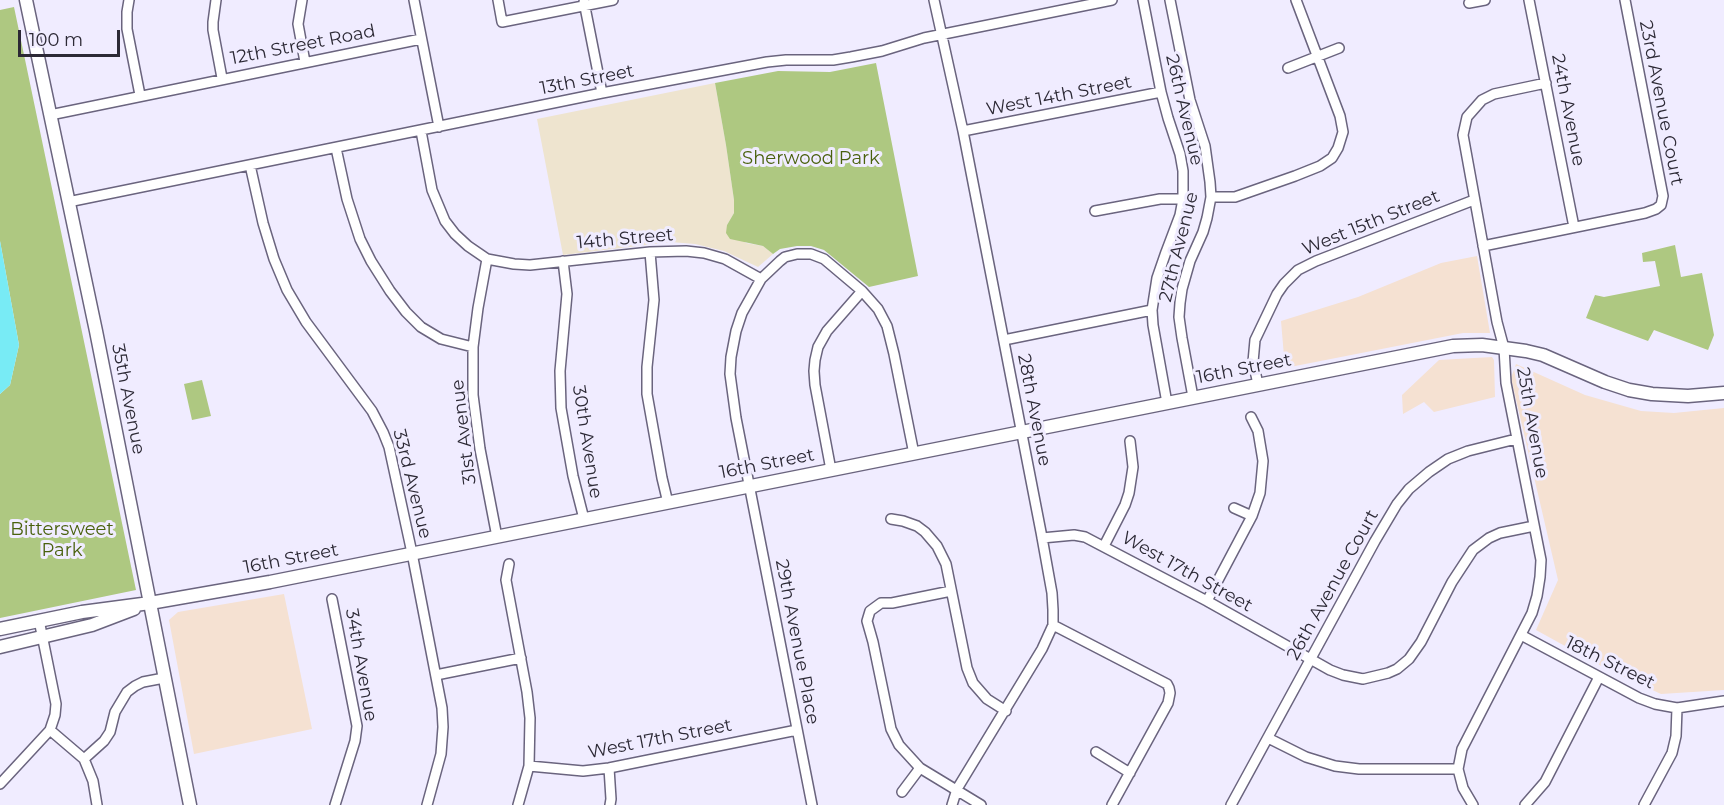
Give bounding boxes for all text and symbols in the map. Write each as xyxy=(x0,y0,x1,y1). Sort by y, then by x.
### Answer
scale bar xyxy=(21,18,123,56)
street label: 23rd Avenue Court xyxy=(1634,19,1688,187)
street label: 12th Street Road xyxy=(229,20,377,70)
text: 100 m xyxy=(29,29,83,51)
street label: 26th Avenue xyxy=(1161,52,1207,168)
street label: 24th Avenue xyxy=(1547,52,1589,168)
street label: 13th Street xyxy=(538,60,636,100)
street label: West 14th Street xyxy=(984,71,1134,121)
park label: Sherwood Park xyxy=(742,148,880,170)
street label: West 15th Street xyxy=(1299,186,1443,260)
street label: 27th Avenue xyxy=(1155,190,1203,304)
street label: 14th Street xyxy=(576,224,674,254)
street label: 35th Avenue xyxy=(107,342,149,456)
street label: 16th Street xyxy=(1195,349,1293,389)
street label: 28th Avenue xyxy=(1013,352,1055,468)
street label: 25th Avenue xyxy=(1512,366,1552,480)
street label: 31st Avenue xyxy=(447,378,481,486)
street label: 30th Avenue xyxy=(567,384,607,500)
street label: 33rd Avenue xyxy=(388,427,436,541)
street label: 16th Street xyxy=(718,444,816,484)
street label: 26th Avenue Court xyxy=(1283,506,1383,664)
park label: Bittersweet Park xyxy=(10,519,114,562)
street label: West 17th Street xyxy=(1118,527,1256,617)
street label: 16th Street xyxy=(242,539,340,579)
street label: 29th Avenue Place xyxy=(770,558,824,726)
street label: 34th Avenue xyxy=(340,607,382,723)
street label: 18th Street xyxy=(1562,632,1658,694)
street label: West 17th Street xyxy=(586,714,734,764)

